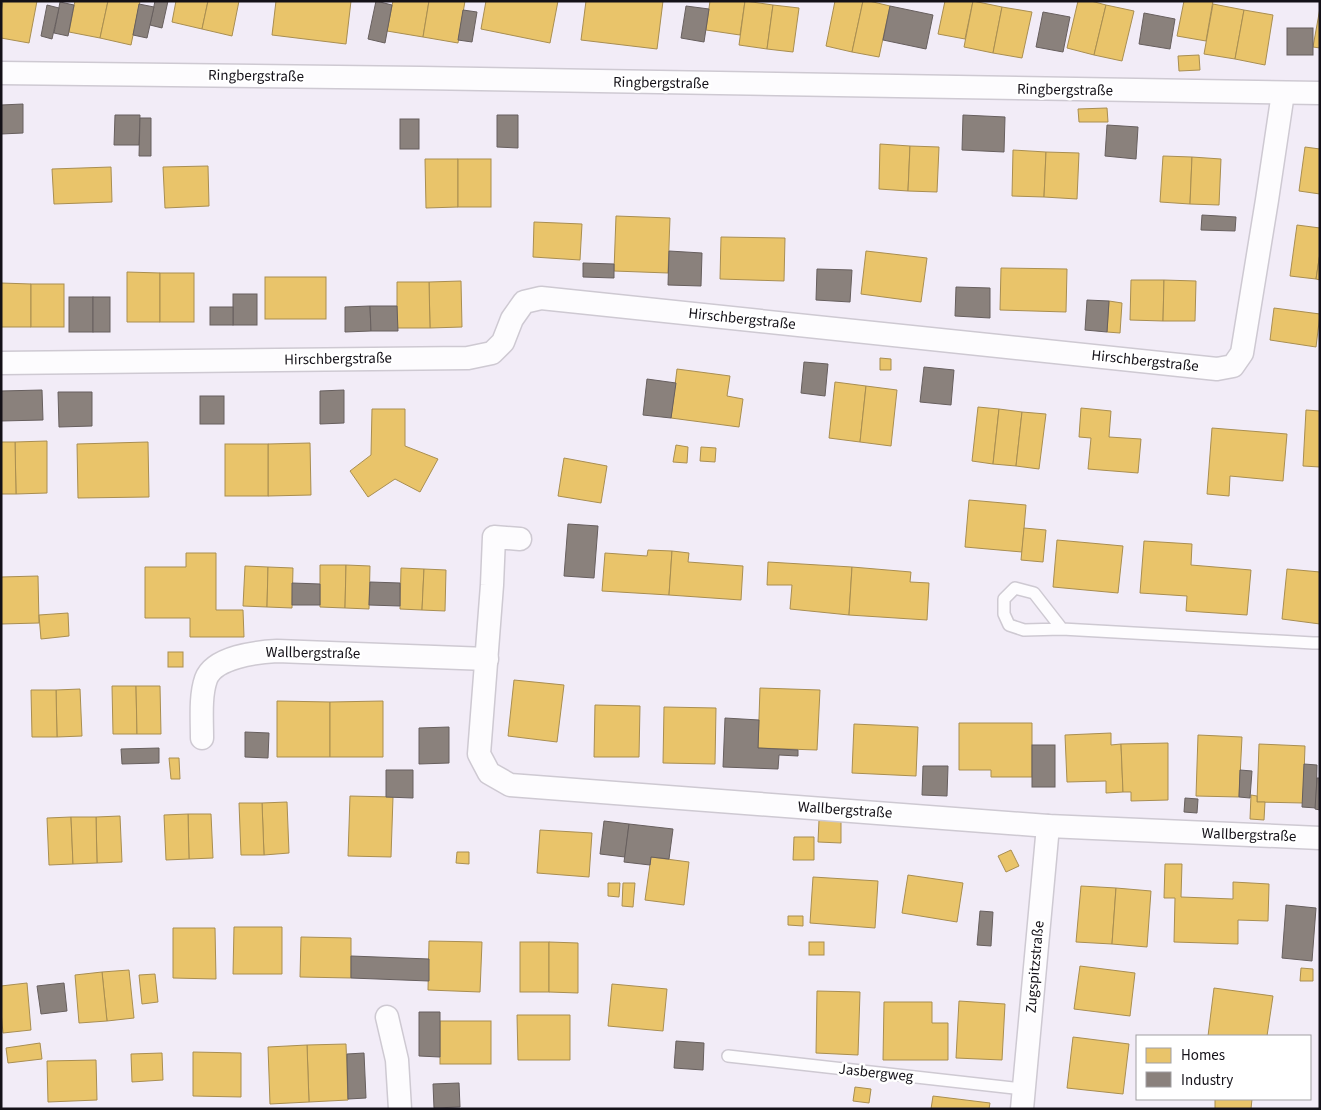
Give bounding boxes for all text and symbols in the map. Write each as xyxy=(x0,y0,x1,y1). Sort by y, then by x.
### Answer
street label: Ringbergstraße xyxy=(208,65,304,87)
street label: Ringbergstraße xyxy=(613,72,709,94)
street label: Ringbergstraße xyxy=(1017,79,1113,101)
street label: Hirschbergstraße xyxy=(687,303,797,335)
street label: Hirschbergstraße xyxy=(1090,345,1200,377)
street label: Hirschbergstraße xyxy=(284,348,392,370)
street label: Wallbergstraße xyxy=(265,642,361,664)
street label: Wallbergstraße xyxy=(797,796,893,824)
street label: Wallbergstraße xyxy=(1201,823,1297,847)
street label: Zugspitzstraße xyxy=(1020,920,1050,1014)
legend xyxy=(1136,1035,1311,1100)
text: Homes xyxy=(1181,1045,1225,1066)
street label: Jasbergweg xyxy=(838,1059,915,1087)
text: Industry xyxy=(1181,1070,1233,1091)

